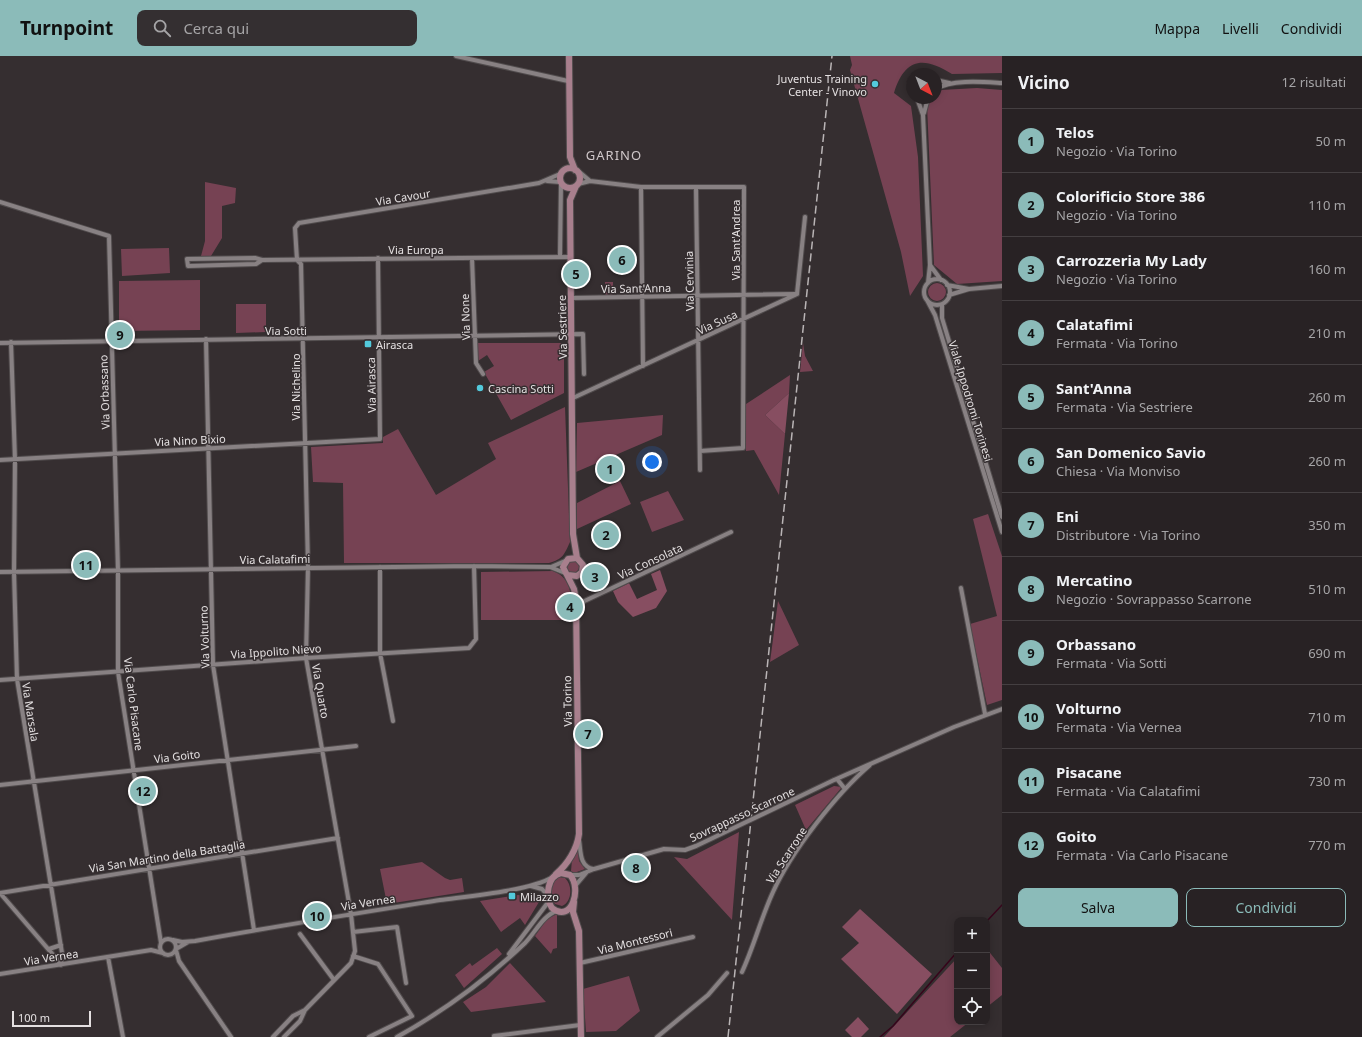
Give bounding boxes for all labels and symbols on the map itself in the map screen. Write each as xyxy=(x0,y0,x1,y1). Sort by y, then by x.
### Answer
north arrow xyxy=(906,68,942,104)
place label: Juventus Training Center - Vinovo xyxy=(777,71,867,99)
marker: Juventus Training Center - Vinovo xyxy=(870,79,880,89)
district label: GARINO xyxy=(586,146,642,164)
street label: Via Cavour xyxy=(375,185,432,209)
street label: Via Sant'Andrea xyxy=(728,200,743,280)
street label: Via Europa xyxy=(388,242,444,257)
pin: 6 xyxy=(609,245,635,275)
street label: Via Cervinia xyxy=(681,251,697,311)
pin: 5 xyxy=(563,259,589,289)
street label: Via Sant'Anna xyxy=(601,280,671,296)
street label: Via None xyxy=(457,294,473,340)
street label: Via Sestriere xyxy=(554,295,570,359)
street label: Via Susa xyxy=(694,306,740,338)
pin: 9 xyxy=(107,320,133,350)
street label: Via Sotti xyxy=(265,323,307,338)
place label: Airasca xyxy=(376,337,413,352)
marker: Airasca xyxy=(363,339,373,349)
street label: Viale Ippodromi Torinesi xyxy=(945,339,997,463)
street label: Via Nichelino xyxy=(288,353,303,421)
street label: Via Orbassano xyxy=(95,354,113,430)
street label: Via Airasca xyxy=(363,357,379,413)
place label: Cascina Sotti xyxy=(488,381,554,396)
marker: Cascina Sotti xyxy=(475,383,485,393)
street label: Via Nino Bixio xyxy=(154,431,226,449)
your location xyxy=(642,452,662,472)
pin: 1 xyxy=(597,454,623,484)
pin: 2 xyxy=(593,520,619,550)
street label: Via Consolata xyxy=(615,539,685,583)
pin: 11 xyxy=(73,550,99,580)
street label: Via Calatafimi xyxy=(240,551,310,567)
pin: 3 xyxy=(582,562,608,592)
pin: 4 xyxy=(557,592,583,622)
street label: Via Volturno xyxy=(195,605,213,669)
street label: Via Ippolito Nievo xyxy=(230,640,322,662)
street label: Via Carlo Pisacane xyxy=(121,656,147,752)
street label: Via Quarto xyxy=(309,663,333,720)
street label: Via Torino xyxy=(559,675,575,727)
street label: Via Marsala xyxy=(19,681,43,743)
pin: 7 xyxy=(575,719,601,749)
street label: Via Goito xyxy=(153,746,201,766)
pin: 12 xyxy=(130,776,156,806)
street label: Sovrappasso Scarrone xyxy=(687,783,797,845)
street label: Via Scarrone xyxy=(762,824,810,886)
street label: Via San Martino della Battaglia xyxy=(88,836,246,876)
pin: 8 xyxy=(623,853,649,883)
place label: Milazzo xyxy=(520,889,559,904)
street label: Via Vernea xyxy=(340,890,396,914)
marker: Milazzo xyxy=(507,891,517,901)
pin: 10 xyxy=(304,901,330,931)
street label: Via Montessori xyxy=(596,924,674,958)
street label: Via Vernea xyxy=(23,945,79,969)
scale bar xyxy=(12,1009,91,1028)

